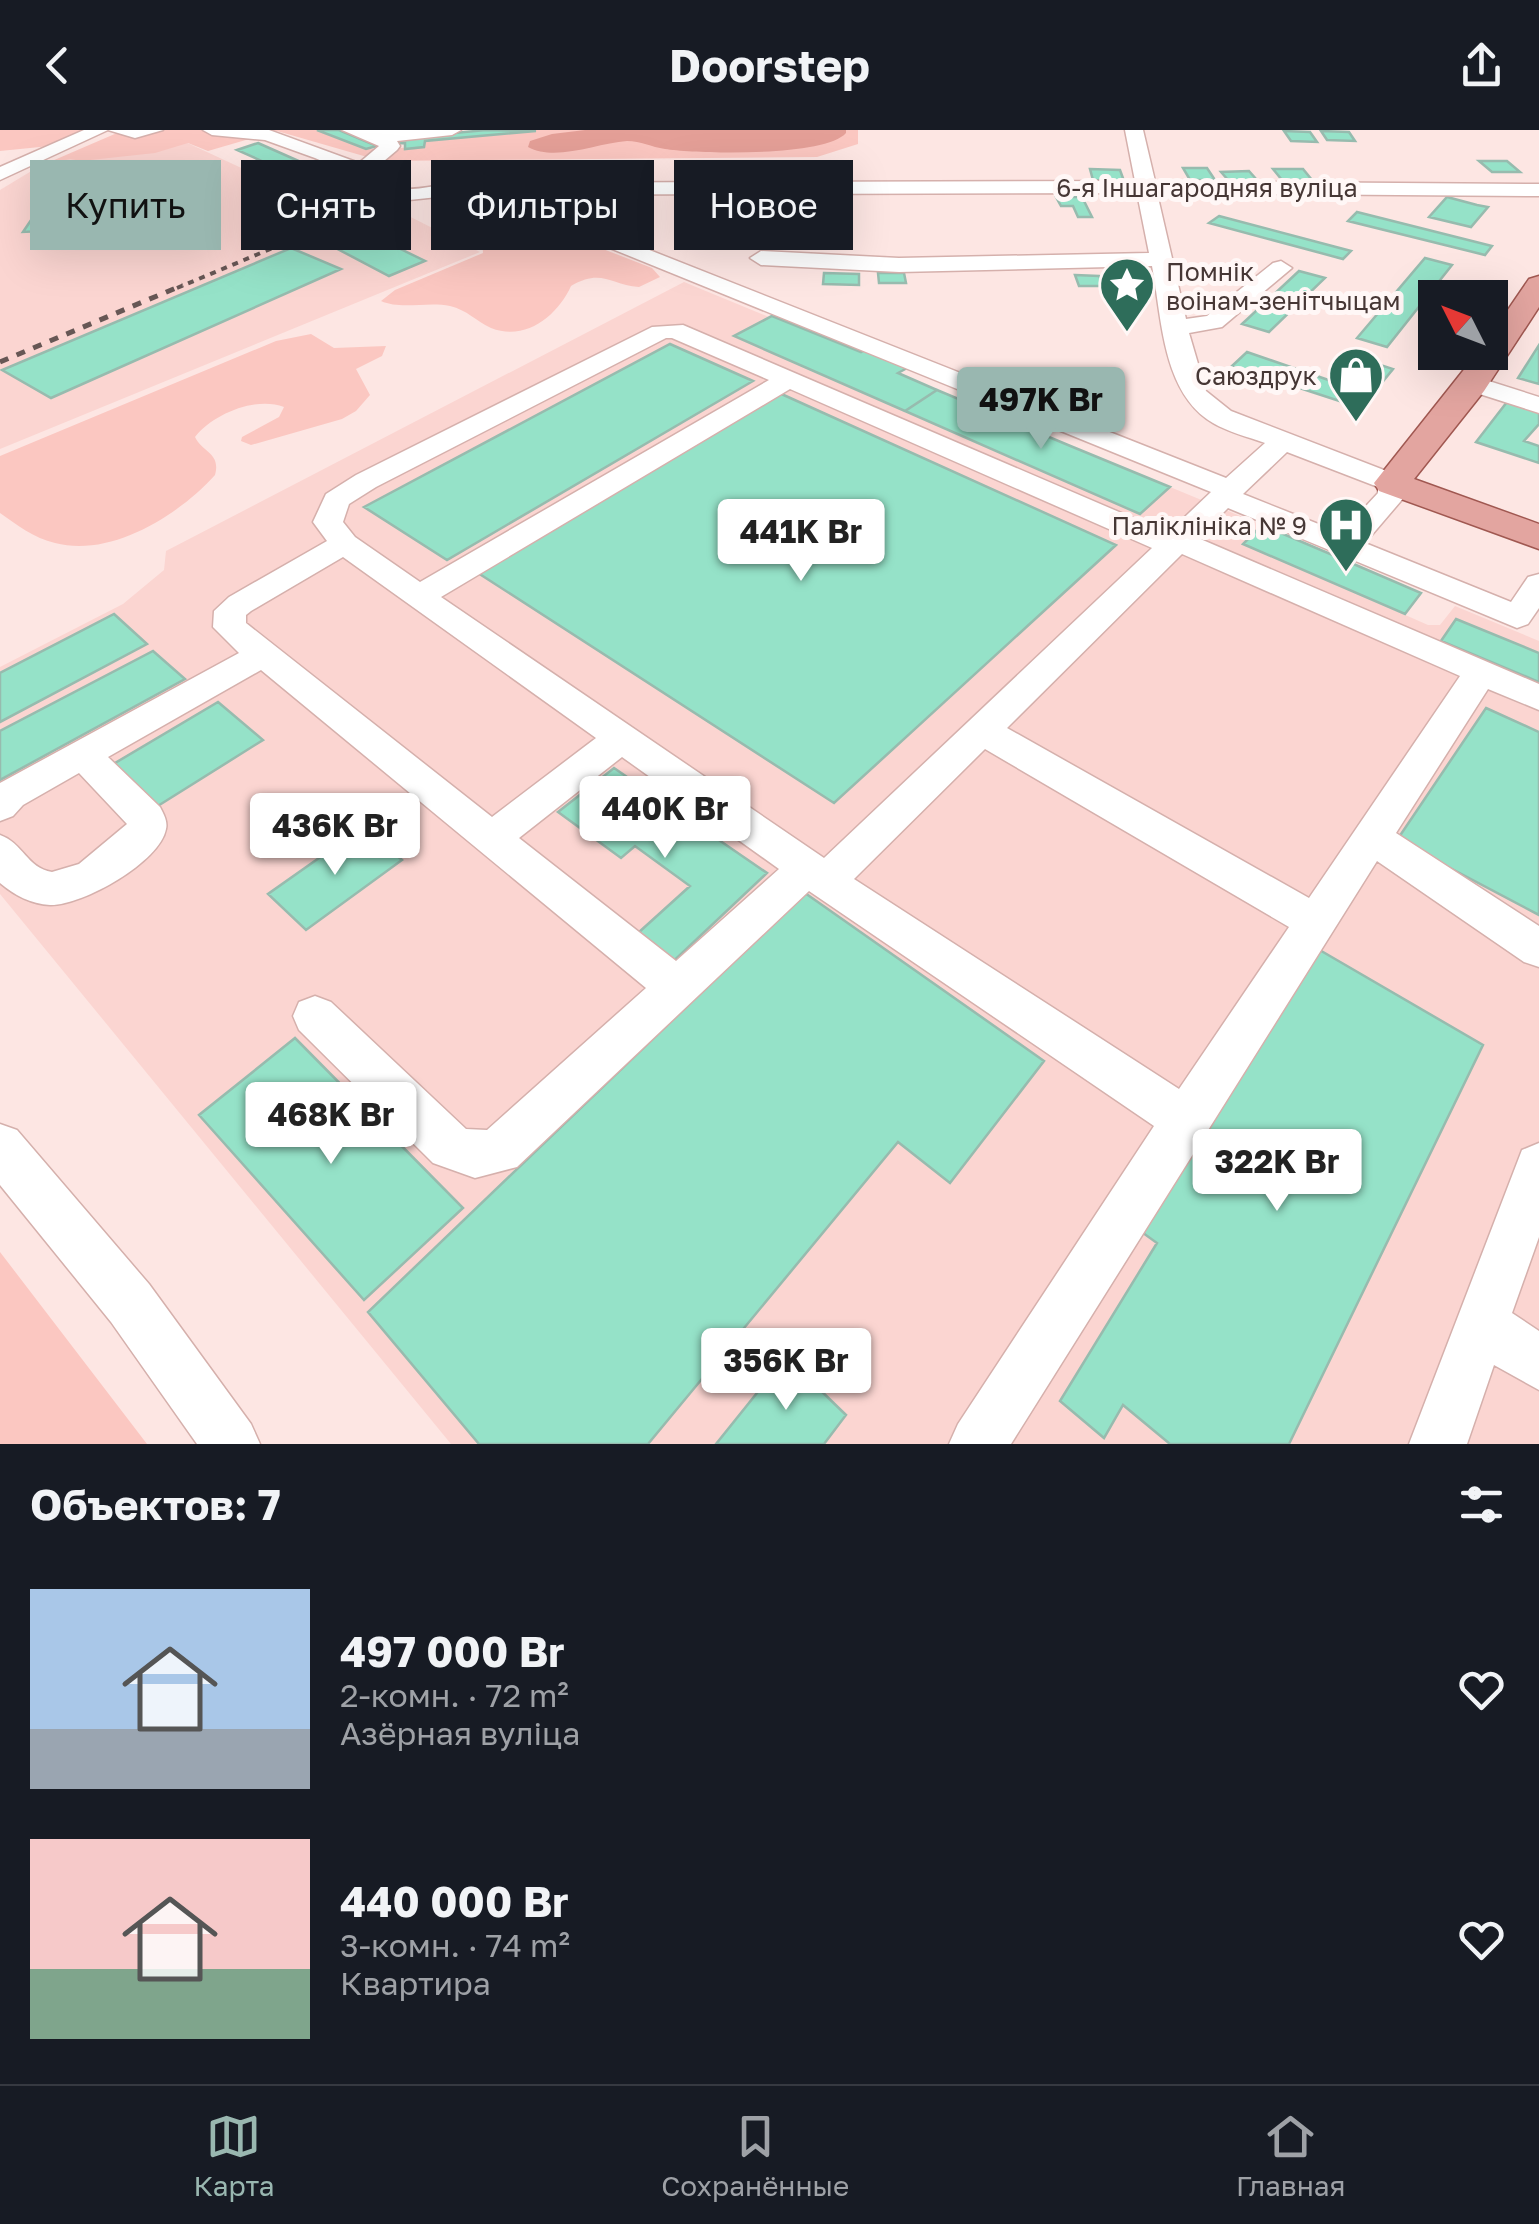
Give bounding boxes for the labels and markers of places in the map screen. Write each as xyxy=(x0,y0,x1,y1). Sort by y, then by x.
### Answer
place icon: Помнік воінам-зенітчыцам xyxy=(1097,255,1157,334)
place label: Помнік воінам-зенітчыцам xyxy=(1166,256,1401,316)
shop icon: Саюздрук xyxy=(1326,345,1386,424)
place label: Саюздрук xyxy=(1195,360,1317,391)
pin: 497K Br xyxy=(949,367,1133,452)
hospital icon: Паліклініка № 9 xyxy=(1316,495,1376,574)
pin: 441K Br xyxy=(709,499,893,584)
place label: Паліклініка № 9 xyxy=(1111,510,1307,541)
pin: 440K Br xyxy=(573,776,757,861)
pin: 436K Br xyxy=(243,793,427,878)
pin: 468K Br xyxy=(239,1082,423,1167)
pin: 322K Br xyxy=(1185,1129,1369,1214)
pin: 356K Br xyxy=(694,1328,878,1413)

